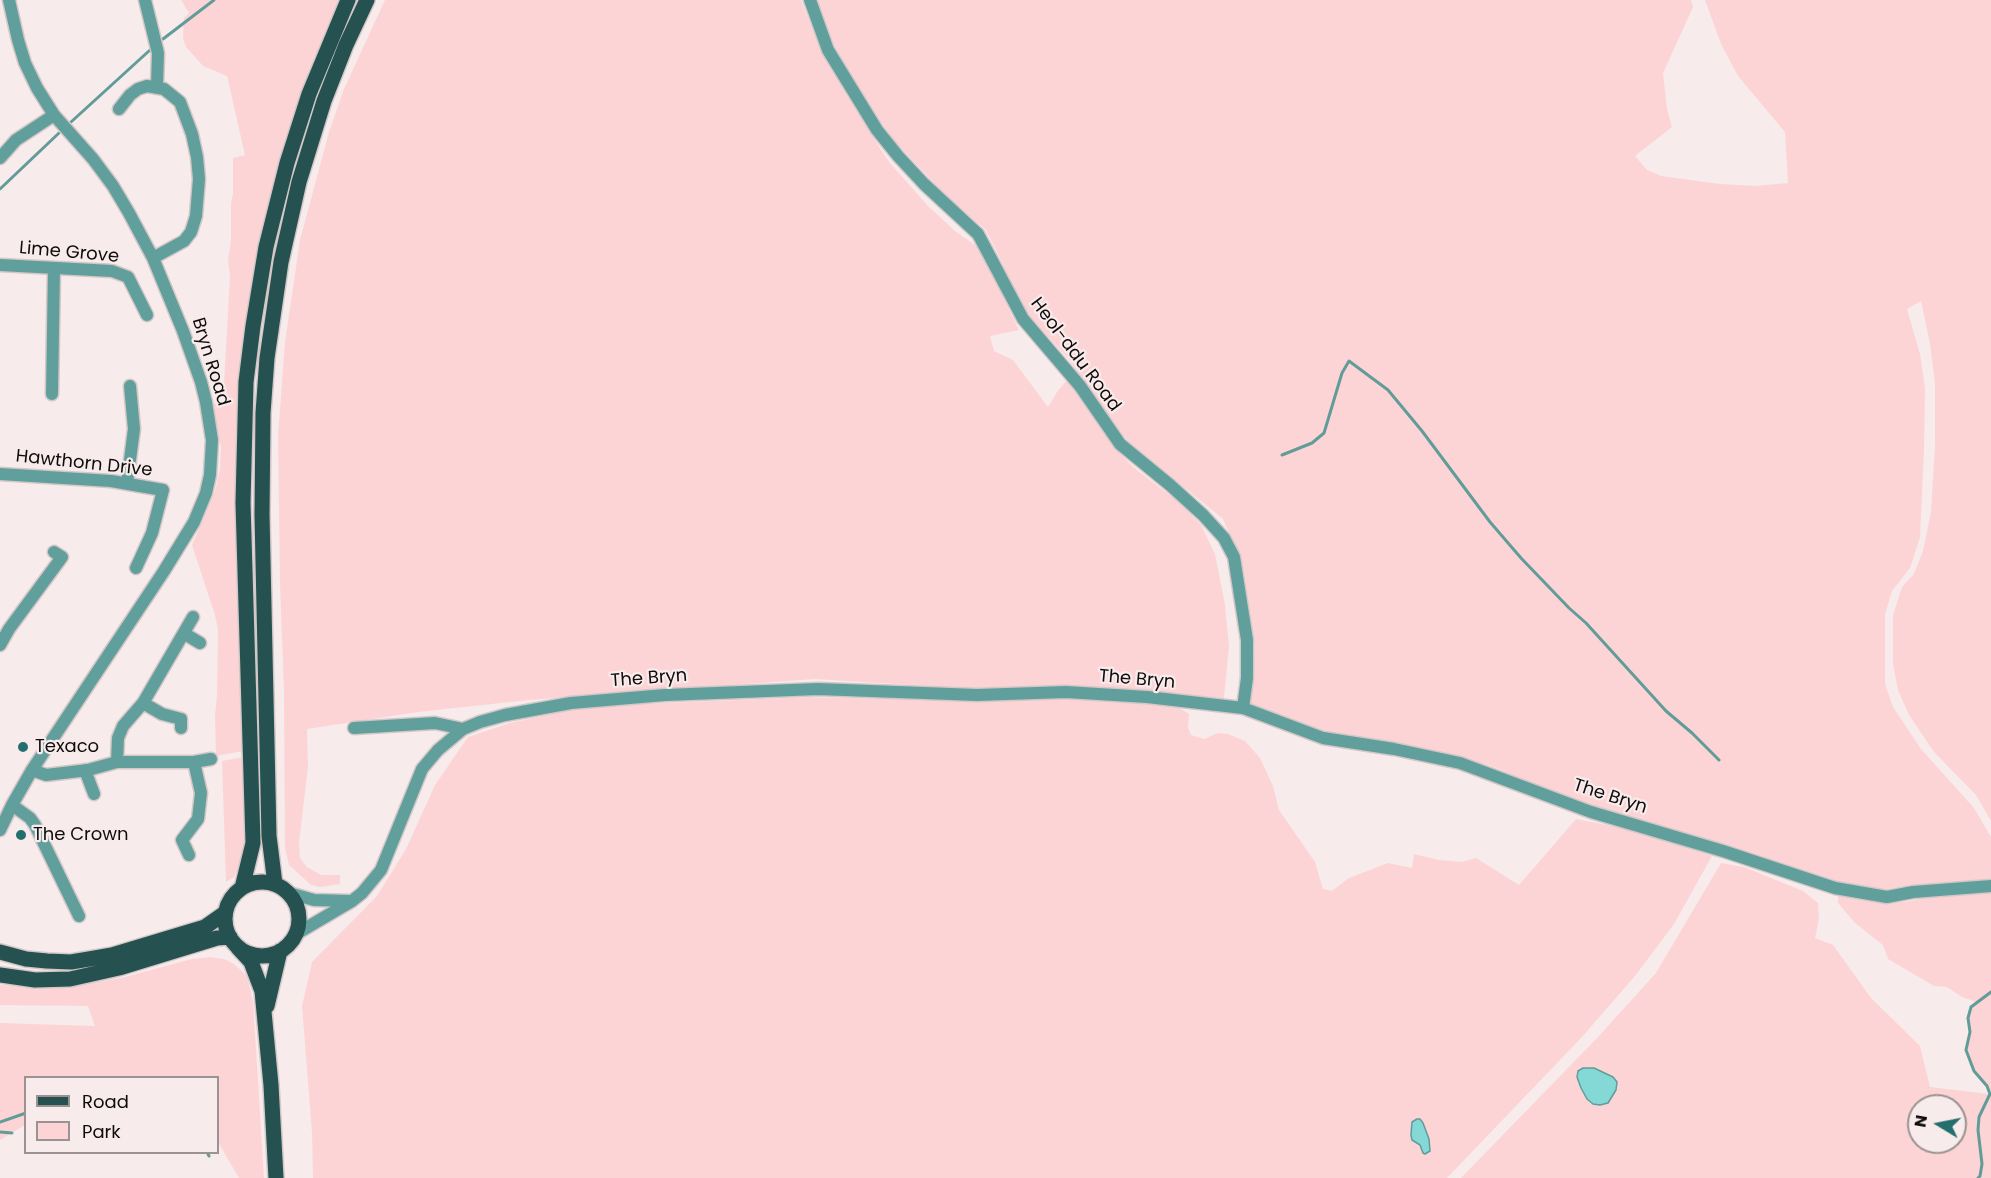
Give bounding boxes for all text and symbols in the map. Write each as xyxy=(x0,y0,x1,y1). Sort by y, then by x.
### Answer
street label: Lime Grove xyxy=(18,238,120,268)
street label: Heol-ddu Road xyxy=(1025,294,1125,416)
street label: Bryn Road xyxy=(186,315,234,409)
street label: Hawthorn Drive xyxy=(15,446,153,482)
street label: The Bryn xyxy=(610,666,688,692)
street label: The Bryn xyxy=(1098,666,1176,694)
place label: Texaco xyxy=(35,736,99,758)
marker: Texaco xyxy=(16,740,30,754)
street label: The Bryn xyxy=(1570,775,1650,819)
place label: The Crown xyxy=(33,824,129,846)
marker: The Crown xyxy=(14,828,28,842)
legend xyxy=(24,1076,219,1154)
text: Road xyxy=(82,1089,129,1114)
north arrow xyxy=(1907,1094,1967,1154)
text: N xyxy=(1908,1113,1933,1129)
text: Park xyxy=(82,1119,121,1144)

